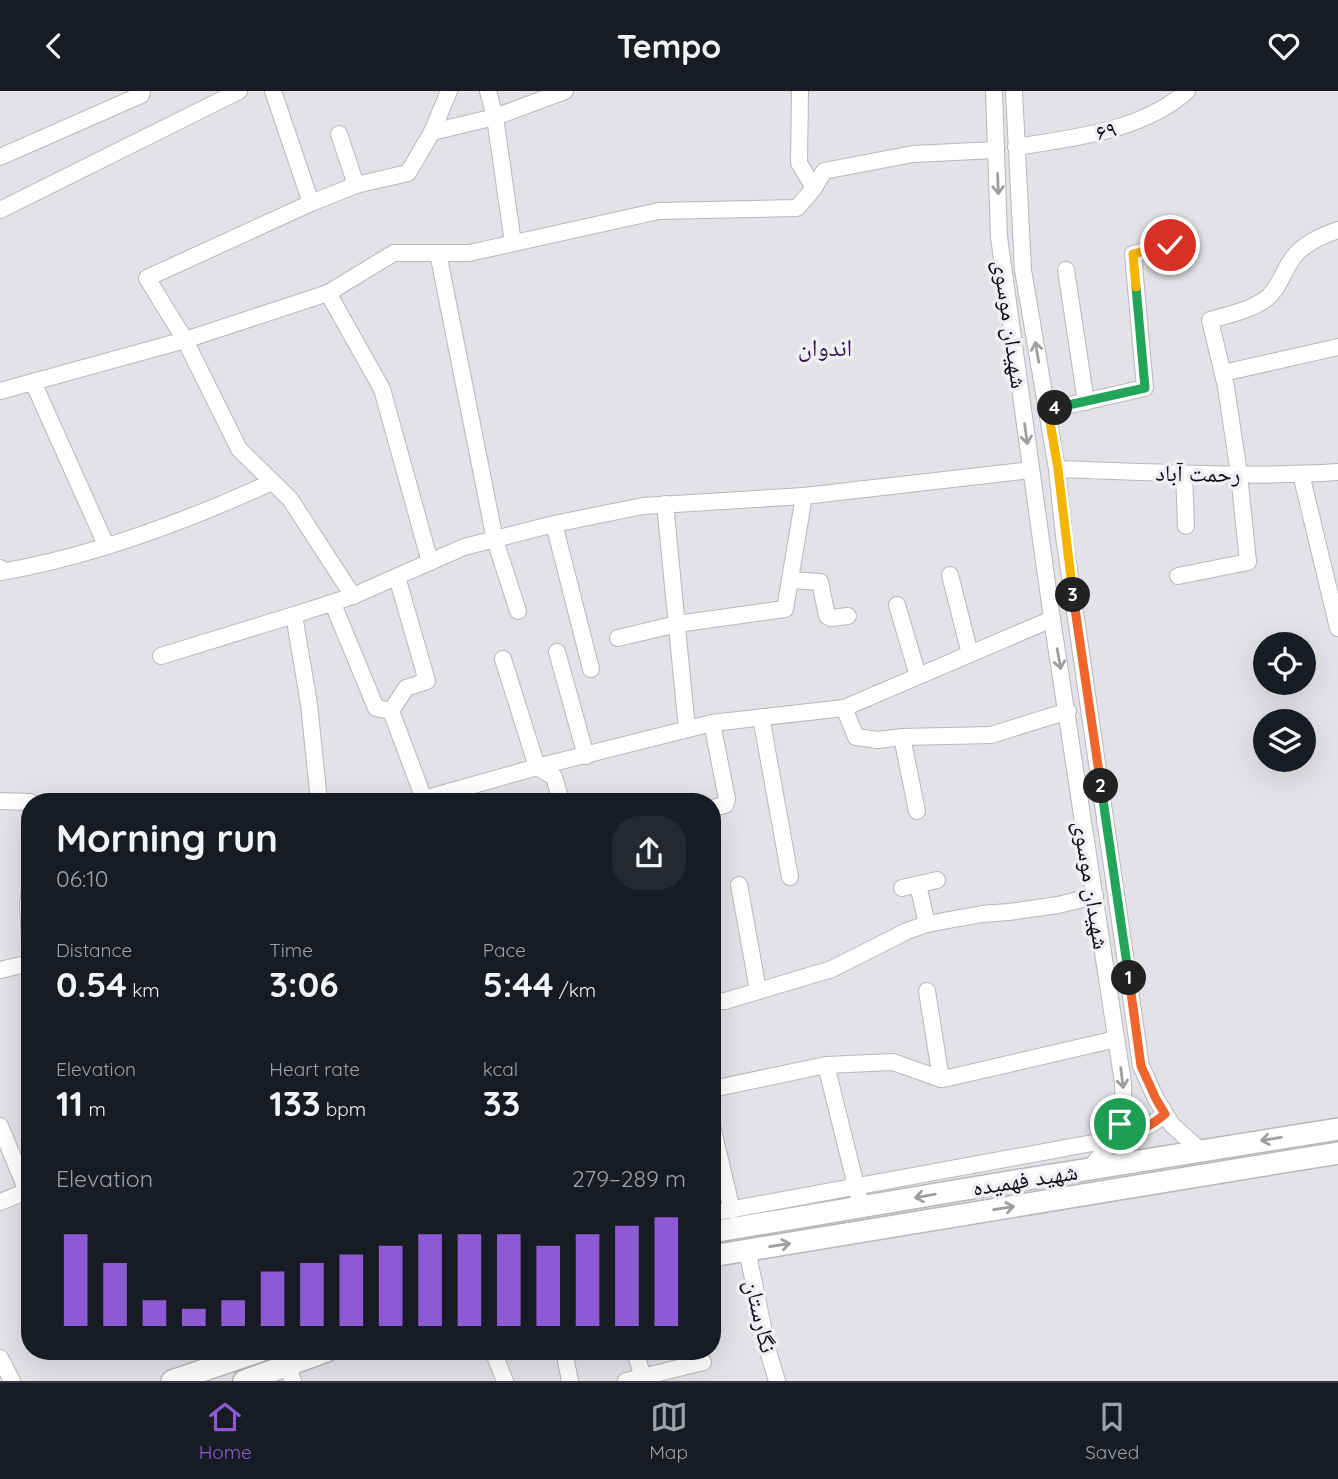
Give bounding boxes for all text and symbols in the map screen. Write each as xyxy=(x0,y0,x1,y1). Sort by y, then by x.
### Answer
text: Tempo xyxy=(617,26,721,66)
icon: back xyxy=(35,27,73,65)
icon: heart xyxy=(1265,27,1303,65)
street label: ۶۹ xyxy=(1092,113,1120,147)
one-way arrow xyxy=(991,172,1004,195)
pin xyxy=(1140,215,1200,275)
icon: check xyxy=(1151,226,1189,264)
street label: شهیدان موسوی xyxy=(988,258,1034,390)
district label: اندوان xyxy=(798,332,852,362)
one-way arrow xyxy=(1030,341,1044,363)
pin: 4 xyxy=(1038,391,1072,425)
text: 4 xyxy=(1049,395,1060,419)
one-way arrow xyxy=(1020,422,1033,445)
street label: رحمت آباد xyxy=(1155,458,1241,488)
pin: 3 xyxy=(1056,577,1090,613)
text: 3 xyxy=(1067,582,1078,606)
map controls xyxy=(1253,632,1316,772)
button: locate xyxy=(1253,632,1316,695)
one-way arrow xyxy=(1053,647,1066,670)
button: layers xyxy=(1253,709,1316,772)
pin: 2 xyxy=(1084,769,1118,803)
text: 2 xyxy=(1095,773,1106,797)
text: Morning run xyxy=(56,814,278,862)
button: share xyxy=(612,816,686,890)
street label: شهیدان موسوی xyxy=(1068,819,1116,951)
text: 06:10 xyxy=(56,864,109,893)
text: Distance xyxy=(56,938,132,962)
text: Time xyxy=(269,938,313,962)
text: Pace xyxy=(483,938,526,962)
pin: 1 xyxy=(1112,961,1146,995)
text: 0.54 xyxy=(56,962,127,1006)
text: 3:06 xyxy=(269,962,339,1006)
text: 5:44 xyxy=(483,962,554,1006)
text: 1 xyxy=(1125,965,1132,989)
text: km xyxy=(127,978,160,1002)
text: /km xyxy=(554,978,596,1002)
text: Elevation xyxy=(56,1057,136,1081)
text: Heart rate xyxy=(269,1057,360,1081)
text: kcal xyxy=(483,1057,518,1081)
one-way arrow xyxy=(1115,1066,1128,1089)
text: 11 xyxy=(56,1081,83,1125)
text: 133 xyxy=(269,1081,321,1125)
text: 33 xyxy=(483,1081,520,1125)
pin xyxy=(1090,1094,1150,1154)
text: m xyxy=(83,1097,106,1121)
text: bpm xyxy=(321,1097,366,1121)
icon: arrive xyxy=(1101,1105,1139,1143)
one-way arrow xyxy=(1260,1133,1283,1146)
street label: شهید فهمیده xyxy=(970,1156,1080,1202)
text: Elevation xyxy=(56,1164,153,1193)
text: 279–289 m xyxy=(572,1164,686,1193)
one-way arrow xyxy=(914,1189,937,1203)
one-way arrow xyxy=(992,1201,1015,1214)
one-way arrow xyxy=(768,1238,791,1251)
street label: نگارستان xyxy=(739,1277,783,1355)
tab: Home xyxy=(199,1398,252,1464)
tab: Map xyxy=(649,1398,688,1464)
tab: Saved xyxy=(1085,1398,1139,1464)

